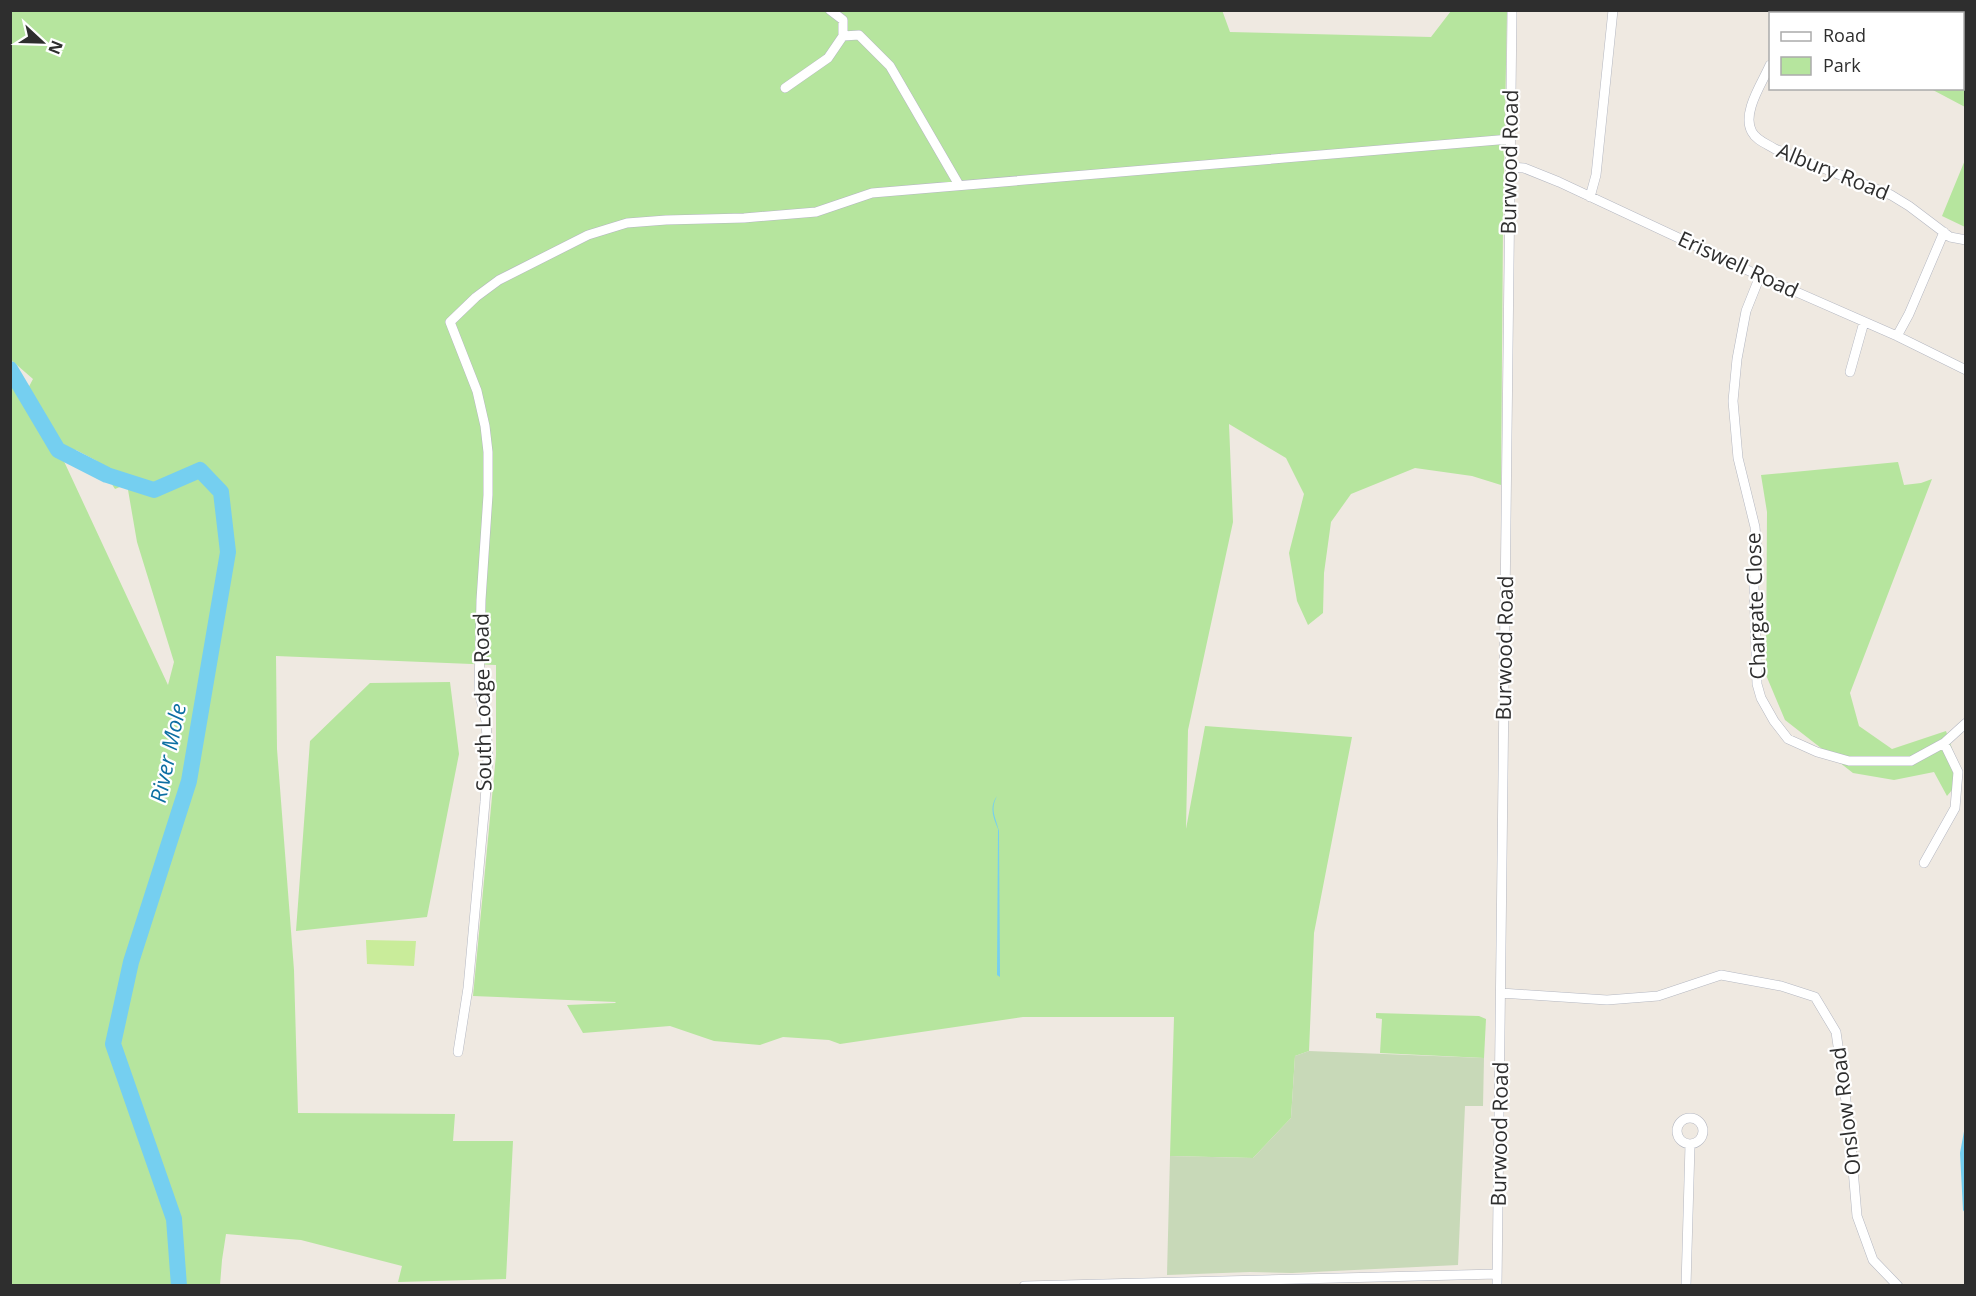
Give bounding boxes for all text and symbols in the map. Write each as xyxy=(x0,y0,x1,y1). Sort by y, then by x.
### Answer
north arrow xyxy=(12,12,72,72)
legend xyxy=(1769,12,1964,90)
text: Road xyxy=(1823,23,1866,47)
text: N xyxy=(43,37,69,58)
text: Park xyxy=(1823,53,1861,77)
street label: Burwood Road xyxy=(1494,89,1524,235)
street label: Albury Road xyxy=(1773,136,1894,206)
street label: Eriswell Road xyxy=(1674,224,1803,304)
street label: Chargate Close xyxy=(1738,532,1772,680)
street label: Burwood Road xyxy=(1489,575,1519,721)
street label: South Lodge Road xyxy=(466,613,498,791)
water label: River Mole xyxy=(142,700,192,805)
street label: Onslow Road xyxy=(1823,1045,1867,1177)
street label: Burwood Road xyxy=(1484,1061,1514,1207)

